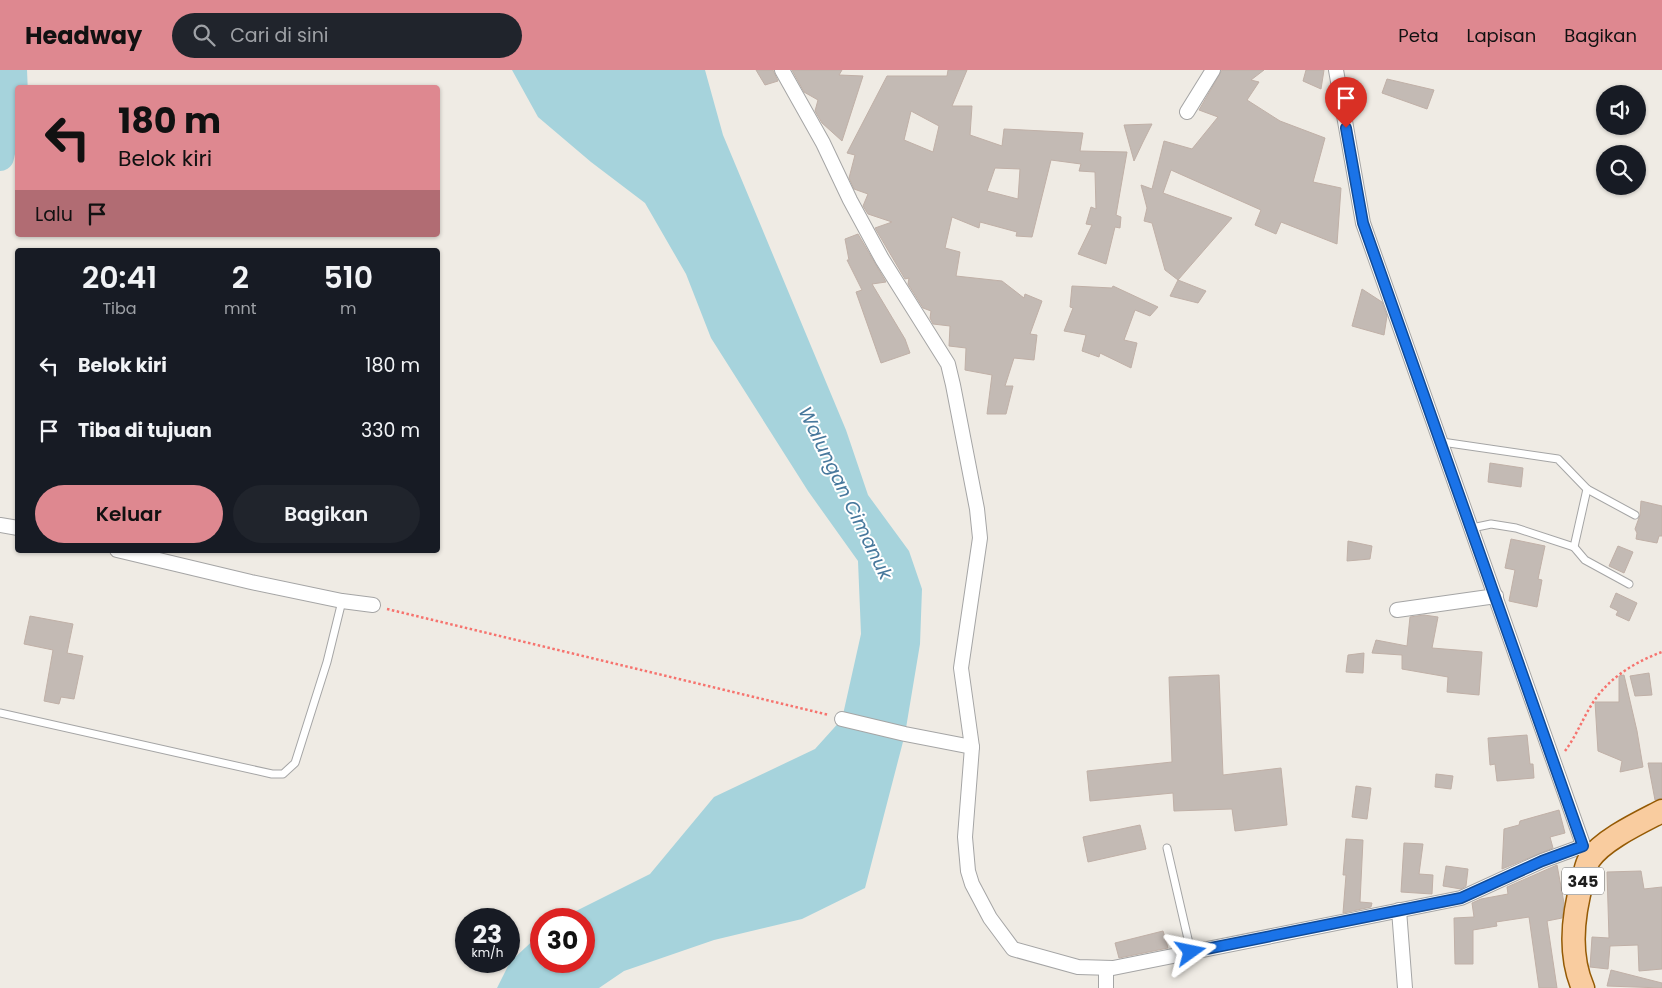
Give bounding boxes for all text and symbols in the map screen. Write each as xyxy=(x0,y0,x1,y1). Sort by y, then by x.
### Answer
search box xyxy=(172,13,522,58)
text: Headway xyxy=(25,19,142,52)
icon: search xyxy=(190,21,218,49)
text: Cari di sini xyxy=(230,22,329,49)
text: Peta xyxy=(1398,23,1439,48)
text: Lapisan xyxy=(1467,23,1536,48)
text: Bagikan xyxy=(1564,23,1637,48)
pin xyxy=(1325,77,1367,128)
icon: arrive xyxy=(1332,84,1360,112)
map controls xyxy=(1596,85,1646,195)
button: sound xyxy=(1596,85,1646,135)
text: 180 m xyxy=(118,96,221,145)
icon: left xyxy=(35,105,100,170)
text: Belok kiri xyxy=(118,143,212,174)
button: search xyxy=(1596,145,1646,195)
icon: arrive xyxy=(83,200,111,228)
text: Lalu xyxy=(35,201,73,228)
text: 20:41 xyxy=(82,256,157,299)
text: 2 xyxy=(232,256,249,299)
text: 510 xyxy=(324,256,373,299)
text: Tiba xyxy=(102,297,137,320)
text: mnt xyxy=(224,297,257,320)
text: m xyxy=(340,297,357,320)
icon: left xyxy=(35,352,63,380)
text: Belok kiri xyxy=(78,352,167,379)
text: 180 m xyxy=(365,352,420,379)
water label: Walungan Cimanuk xyxy=(792,402,900,585)
icon: arrive xyxy=(35,417,63,445)
text: Tiba di tujuan xyxy=(78,417,212,444)
text: 330 m xyxy=(361,417,420,444)
button: Keluar xyxy=(35,485,223,543)
button: Bagikan xyxy=(233,485,420,543)
road number: 345 xyxy=(1562,868,1604,894)
speed limit sign: 30 xyxy=(530,908,595,973)
text: 23 xyxy=(473,917,502,952)
position arrow xyxy=(1164,925,1216,977)
text: km/h xyxy=(472,944,503,961)

